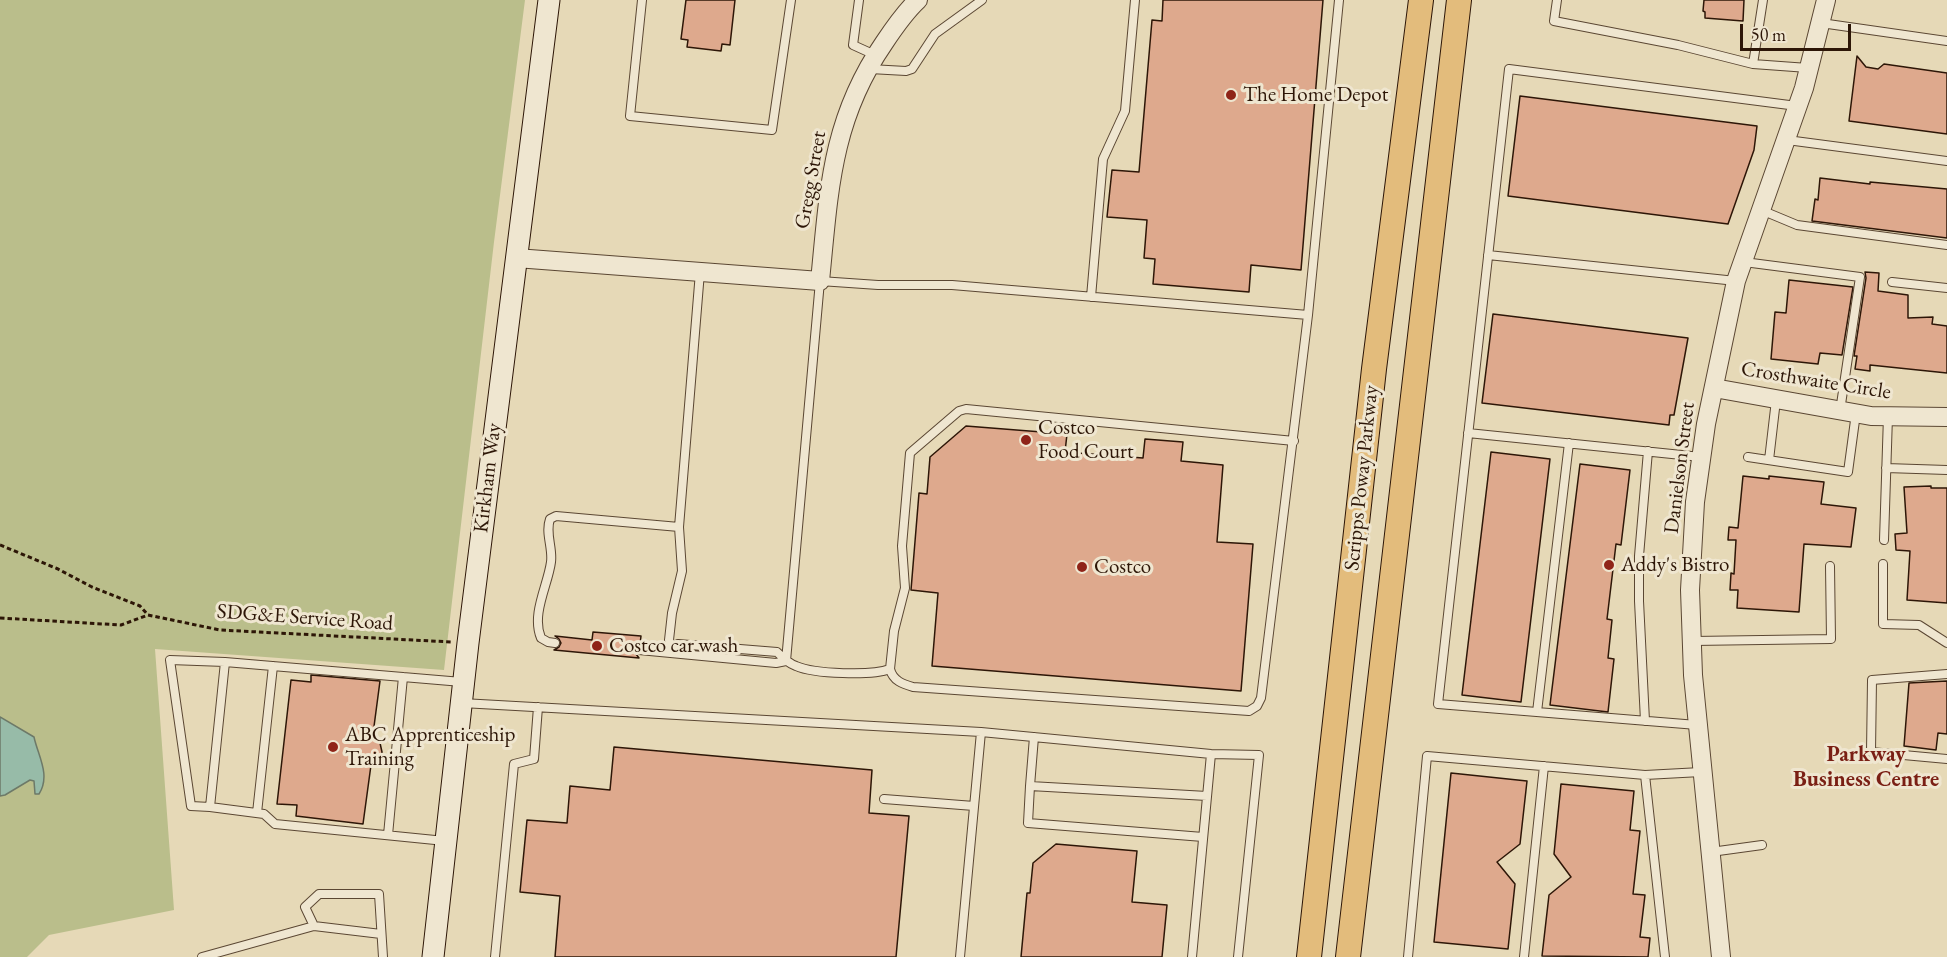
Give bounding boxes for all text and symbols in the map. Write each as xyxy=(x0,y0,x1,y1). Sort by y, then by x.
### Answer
scale bar xyxy=(1743,12,1854,50)
text: 50 m xyxy=(1751,23,1786,46)
place label: The Home Depot xyxy=(1243,82,1388,108)
marker: The Home Depot xyxy=(1224,88,1238,102)
street label: Gregg Street xyxy=(790,129,832,231)
street label: Crosthwaite Circle xyxy=(1739,357,1893,405)
street label: Scripps Poway Parkway xyxy=(1340,384,1384,572)
street label: Danielson Street xyxy=(1659,401,1701,535)
place label: Costco Food Court xyxy=(1038,415,1134,465)
street label: Kirkham Way xyxy=(469,422,507,534)
marker: Costco Food Court xyxy=(1019,433,1033,447)
place label: Addy's Bistro xyxy=(1621,552,1729,578)
place label: Costco xyxy=(1094,554,1151,580)
marker: Addy's Bistro xyxy=(1602,558,1616,572)
marker: Costco xyxy=(1075,560,1089,574)
street label: SDG&E Service Road xyxy=(216,599,394,637)
place label: Costco car wash xyxy=(609,633,738,659)
marker: Costco car wash xyxy=(590,639,604,653)
place label: ABC Apprenticeship Training xyxy=(345,722,515,772)
marker: ABC Apprenticeship Training xyxy=(326,740,340,754)
district label: Parkway Business Centre xyxy=(1793,742,1939,794)

